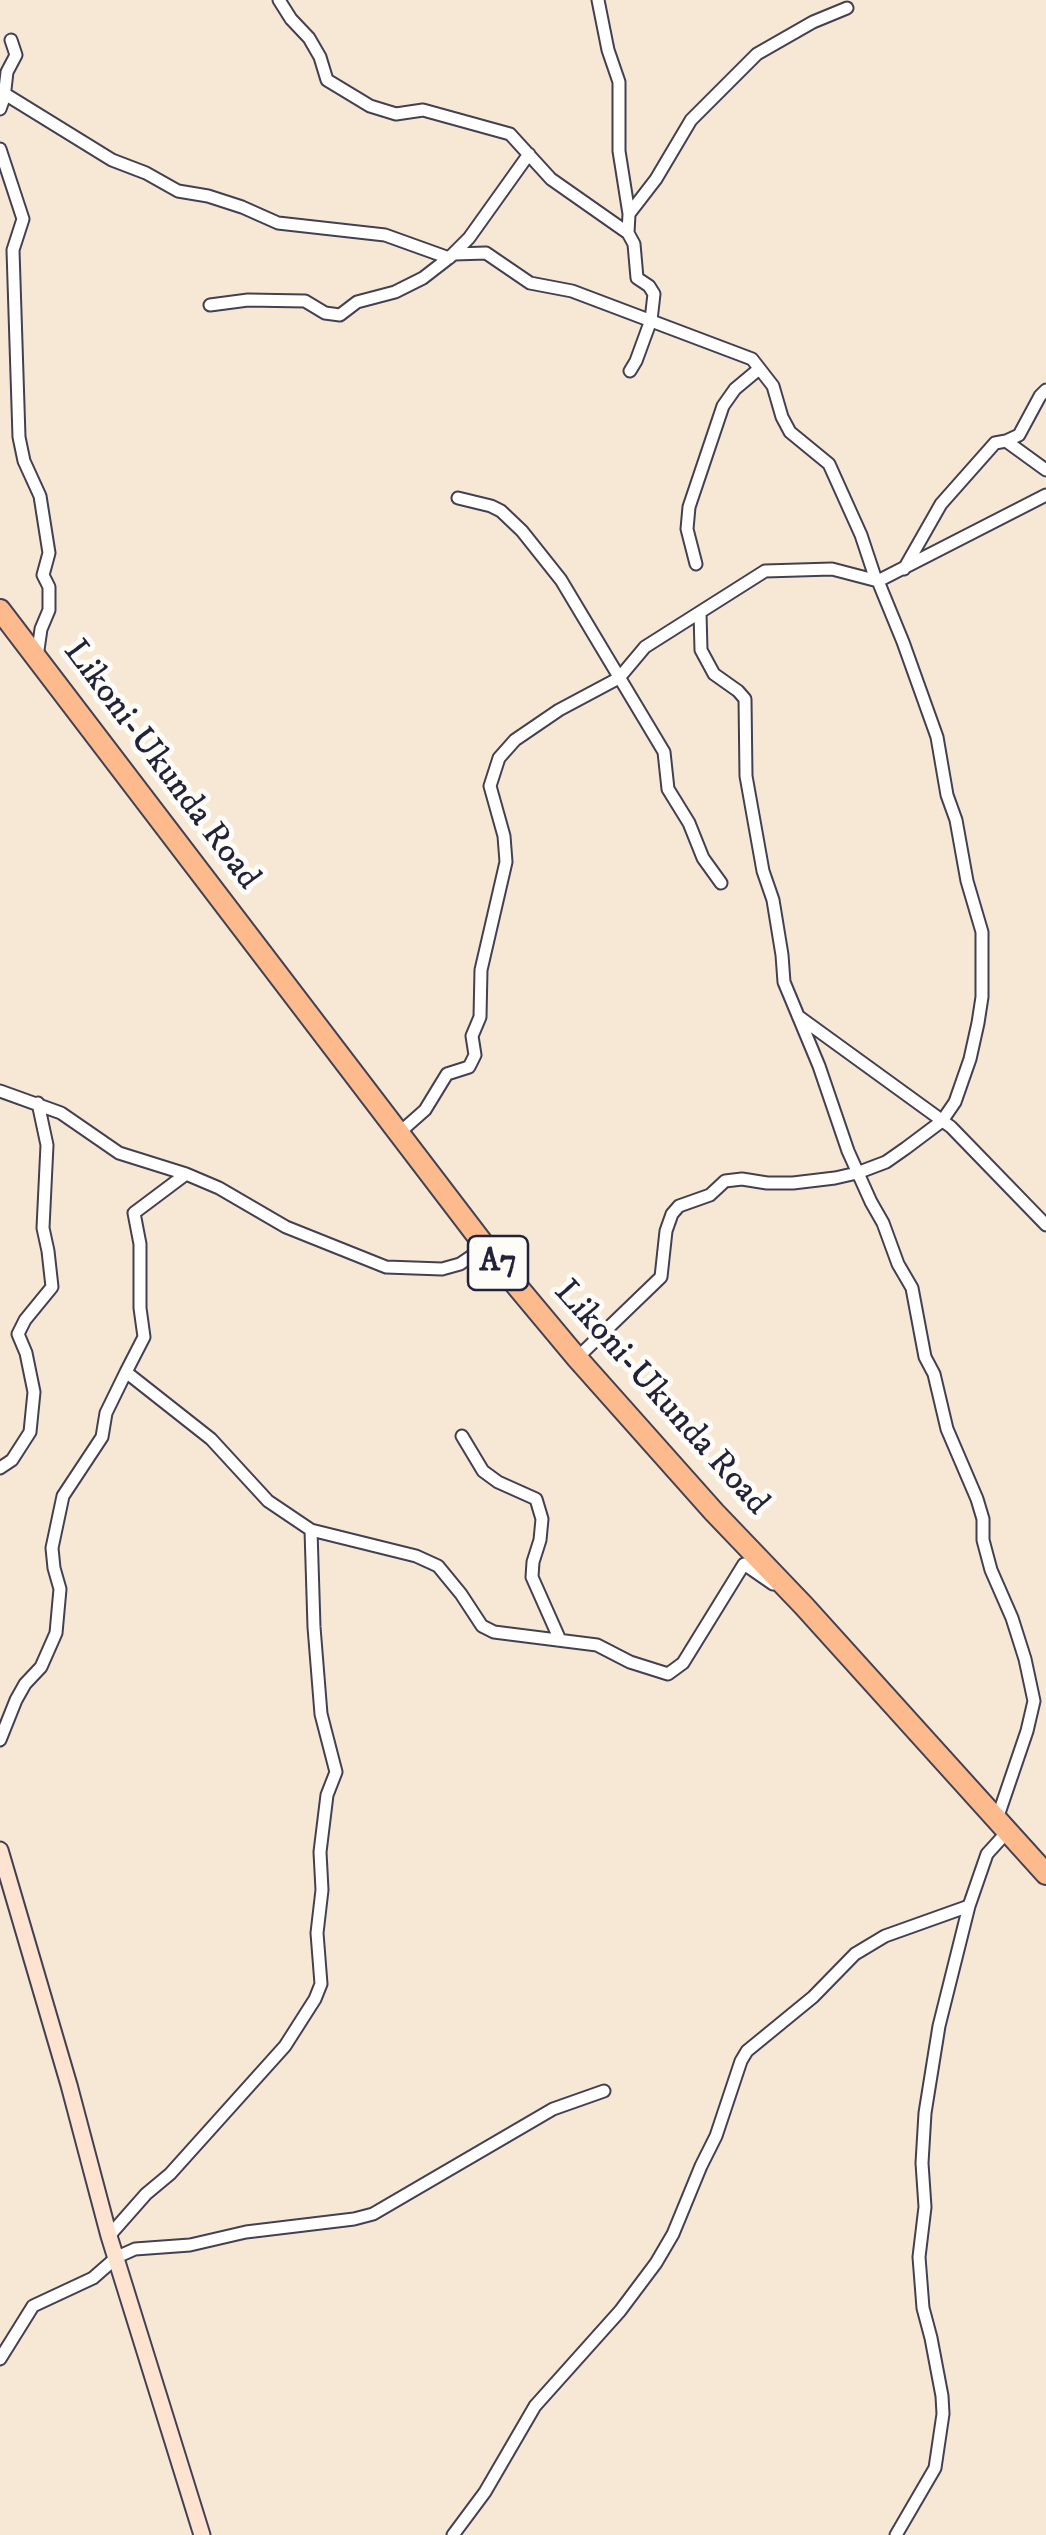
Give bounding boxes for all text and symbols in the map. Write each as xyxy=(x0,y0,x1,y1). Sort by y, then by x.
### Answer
street label: Likoni-Ukunda Road xyxy=(53,633,267,899)
road number: A7 xyxy=(468,1236,528,1290)
street label: Likoni-Ukunda Road xyxy=(544,1273,776,1525)

